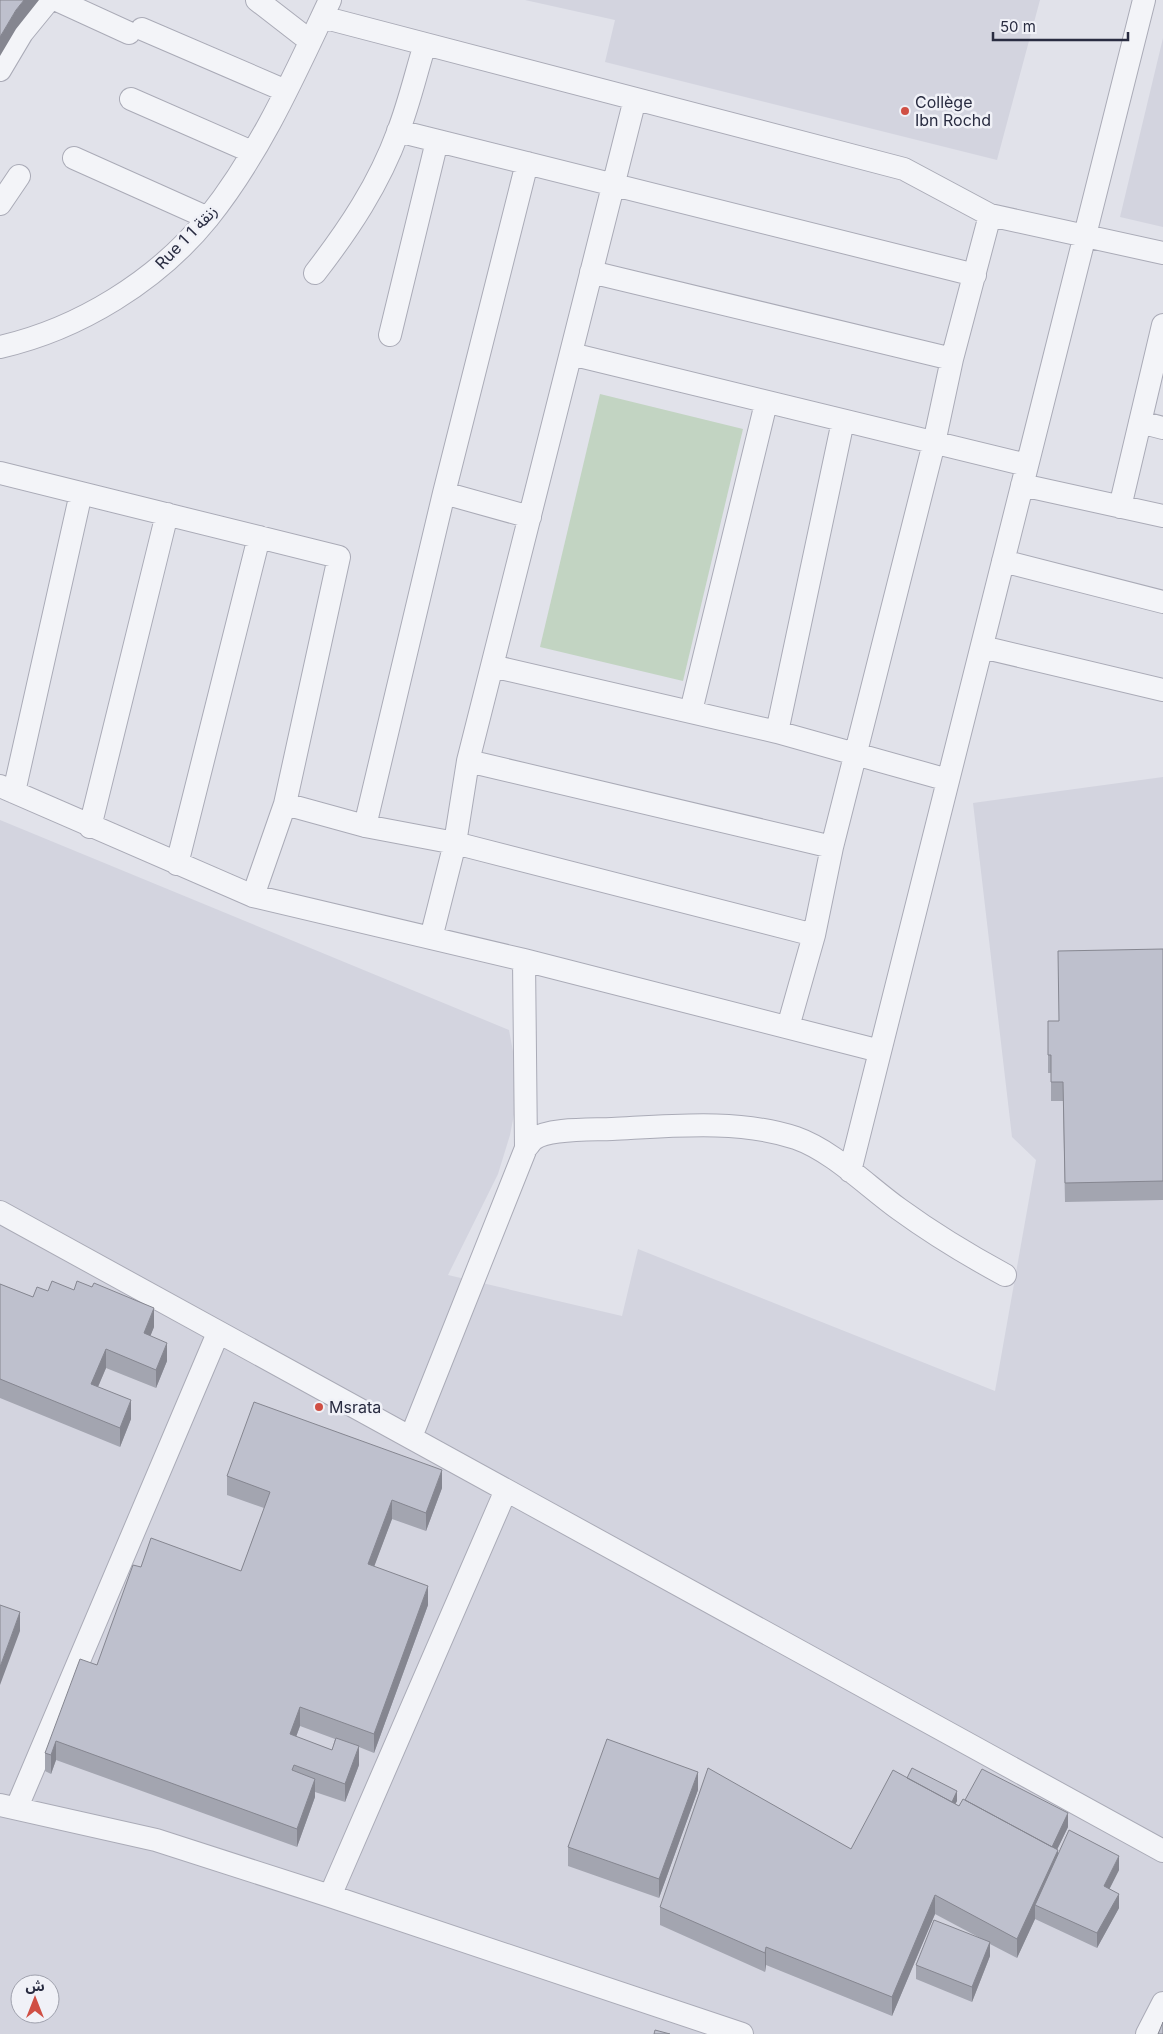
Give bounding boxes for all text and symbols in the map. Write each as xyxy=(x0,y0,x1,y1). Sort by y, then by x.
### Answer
scale bar xyxy=(993,10,1128,42)
text: 50 m xyxy=(1000,17,1036,36)
place label: Collège Ibn Rochd xyxy=(915,92,991,130)
marker: Collège Ibn Rochd xyxy=(899,105,911,117)
street label: Rue 1 زنقة 1 xyxy=(151,201,221,273)
place label: Msrata xyxy=(329,1397,381,1417)
marker: Msrata xyxy=(313,1401,325,1413)
north arrow xyxy=(10,1974,60,2024)
text: ش xyxy=(25,1977,45,1994)

